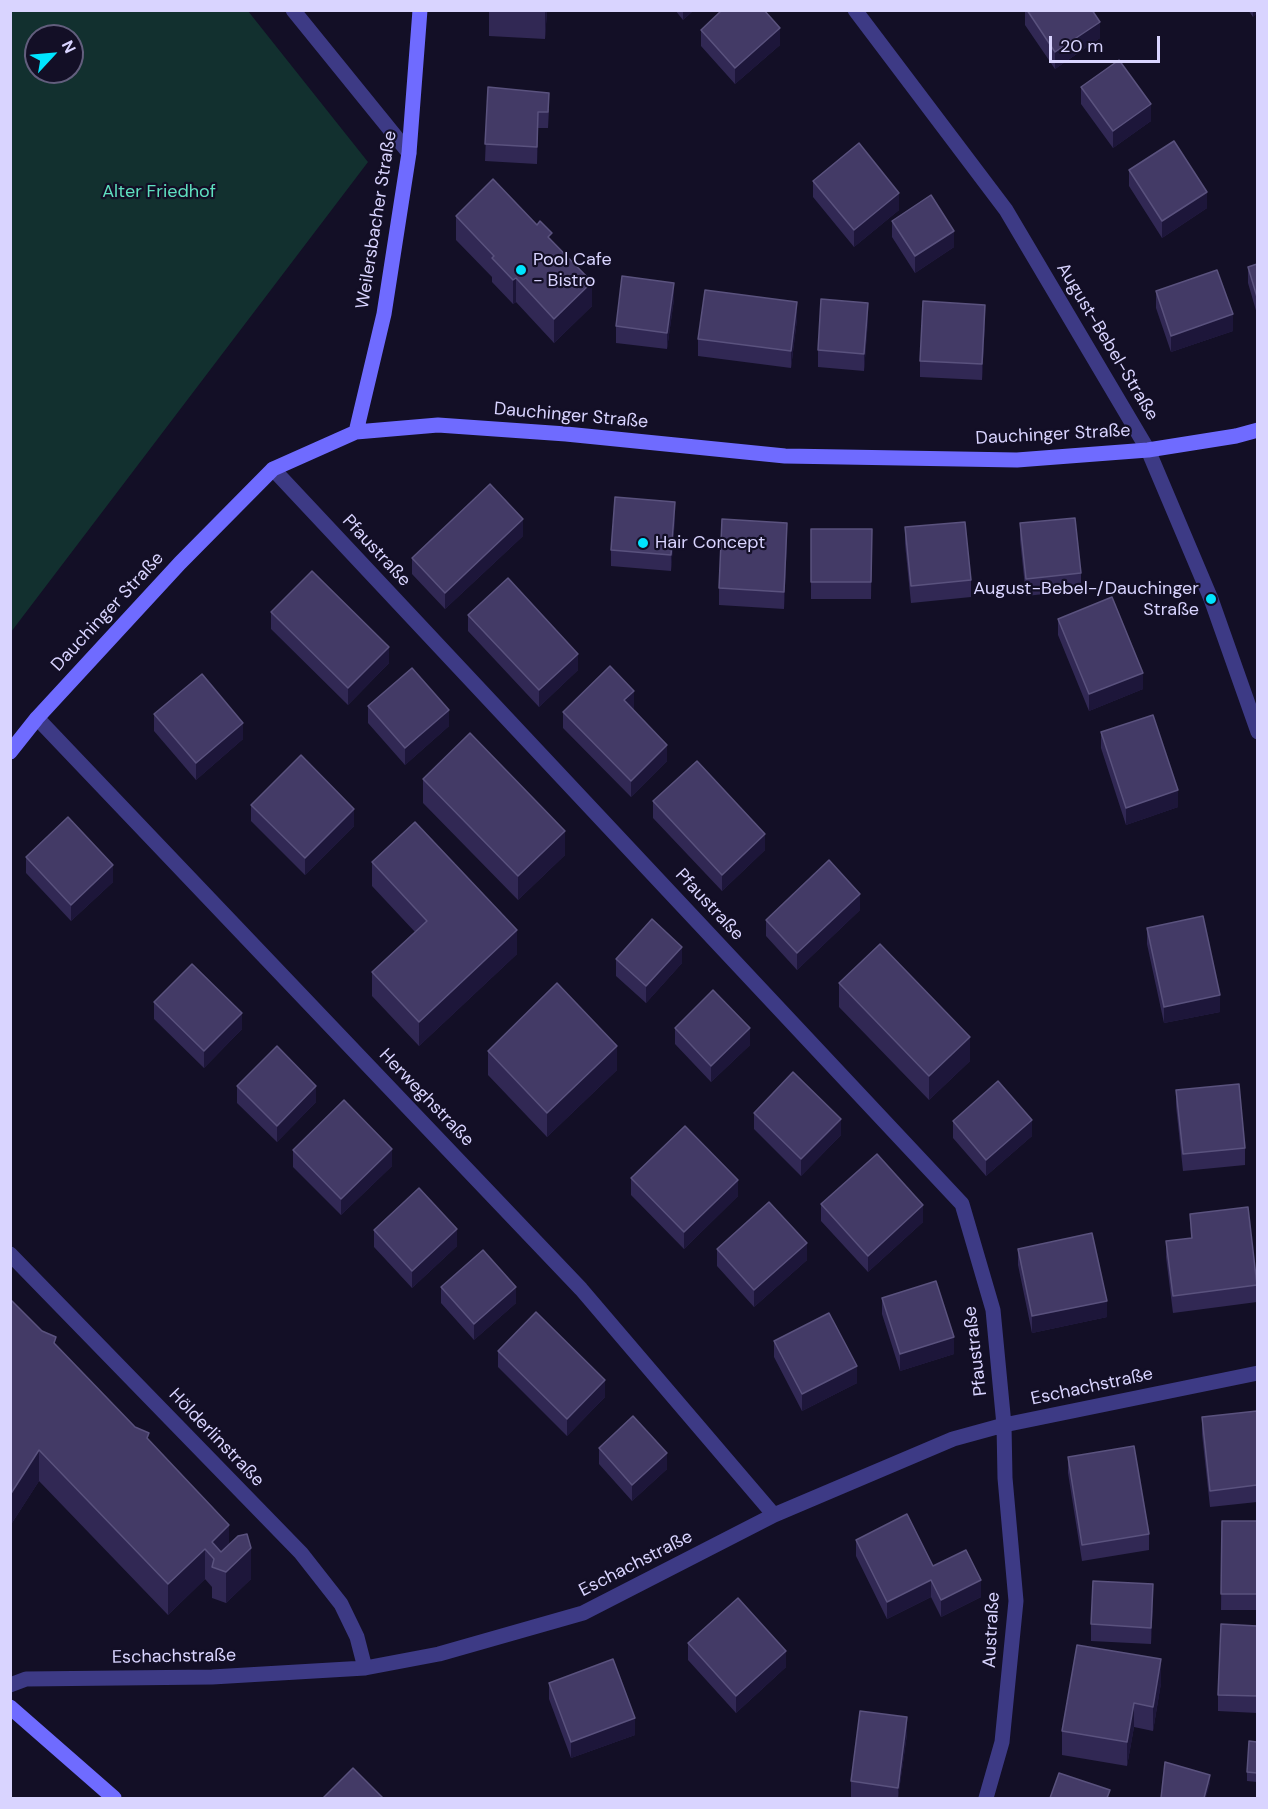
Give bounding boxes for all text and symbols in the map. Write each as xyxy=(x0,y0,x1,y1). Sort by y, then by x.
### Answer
north arrow xyxy=(24,24,84,84)
scale bar xyxy=(1052,24,1163,62)
text: 20 m xyxy=(1060,34,1103,58)
text: N xyxy=(57,37,81,57)
street label: Weilersbacher Straße xyxy=(352,129,402,311)
park label: Alter Friedhof xyxy=(102,181,216,203)
place label: Pool Cafe - Bistro xyxy=(533,249,612,292)
street label: August-Bebel-Straße xyxy=(1051,259,1163,425)
marker: Pool Cafe - Bistro xyxy=(514,263,528,277)
street label: Dauchinger Straße xyxy=(493,398,649,434)
street label: Dauchinger Straße xyxy=(975,420,1131,450)
street label: Pfaustraße xyxy=(337,511,415,591)
place label: Hair Concept xyxy=(655,532,765,554)
marker: Hair Concept xyxy=(636,536,650,550)
street label: Dauchinger Straße xyxy=(47,548,169,676)
place label: August-Bebel-/Dauchinger Straße xyxy=(973,578,1199,620)
marker: August-Bebel-/Dauchinger Straße xyxy=(1204,592,1218,606)
street label: Pfaustraße xyxy=(670,865,748,945)
street label: Herweghstraße xyxy=(374,1045,478,1151)
street label: Pfaustraße xyxy=(960,1305,992,1397)
street label: Eschachstraße xyxy=(1029,1364,1155,1410)
street label: Hölderlinstraße xyxy=(164,1385,268,1491)
street label: Eschachstraße xyxy=(576,1526,696,1602)
street label: Austraße xyxy=(979,1591,1005,1669)
street label: Eschachstraße xyxy=(112,1645,236,1669)

